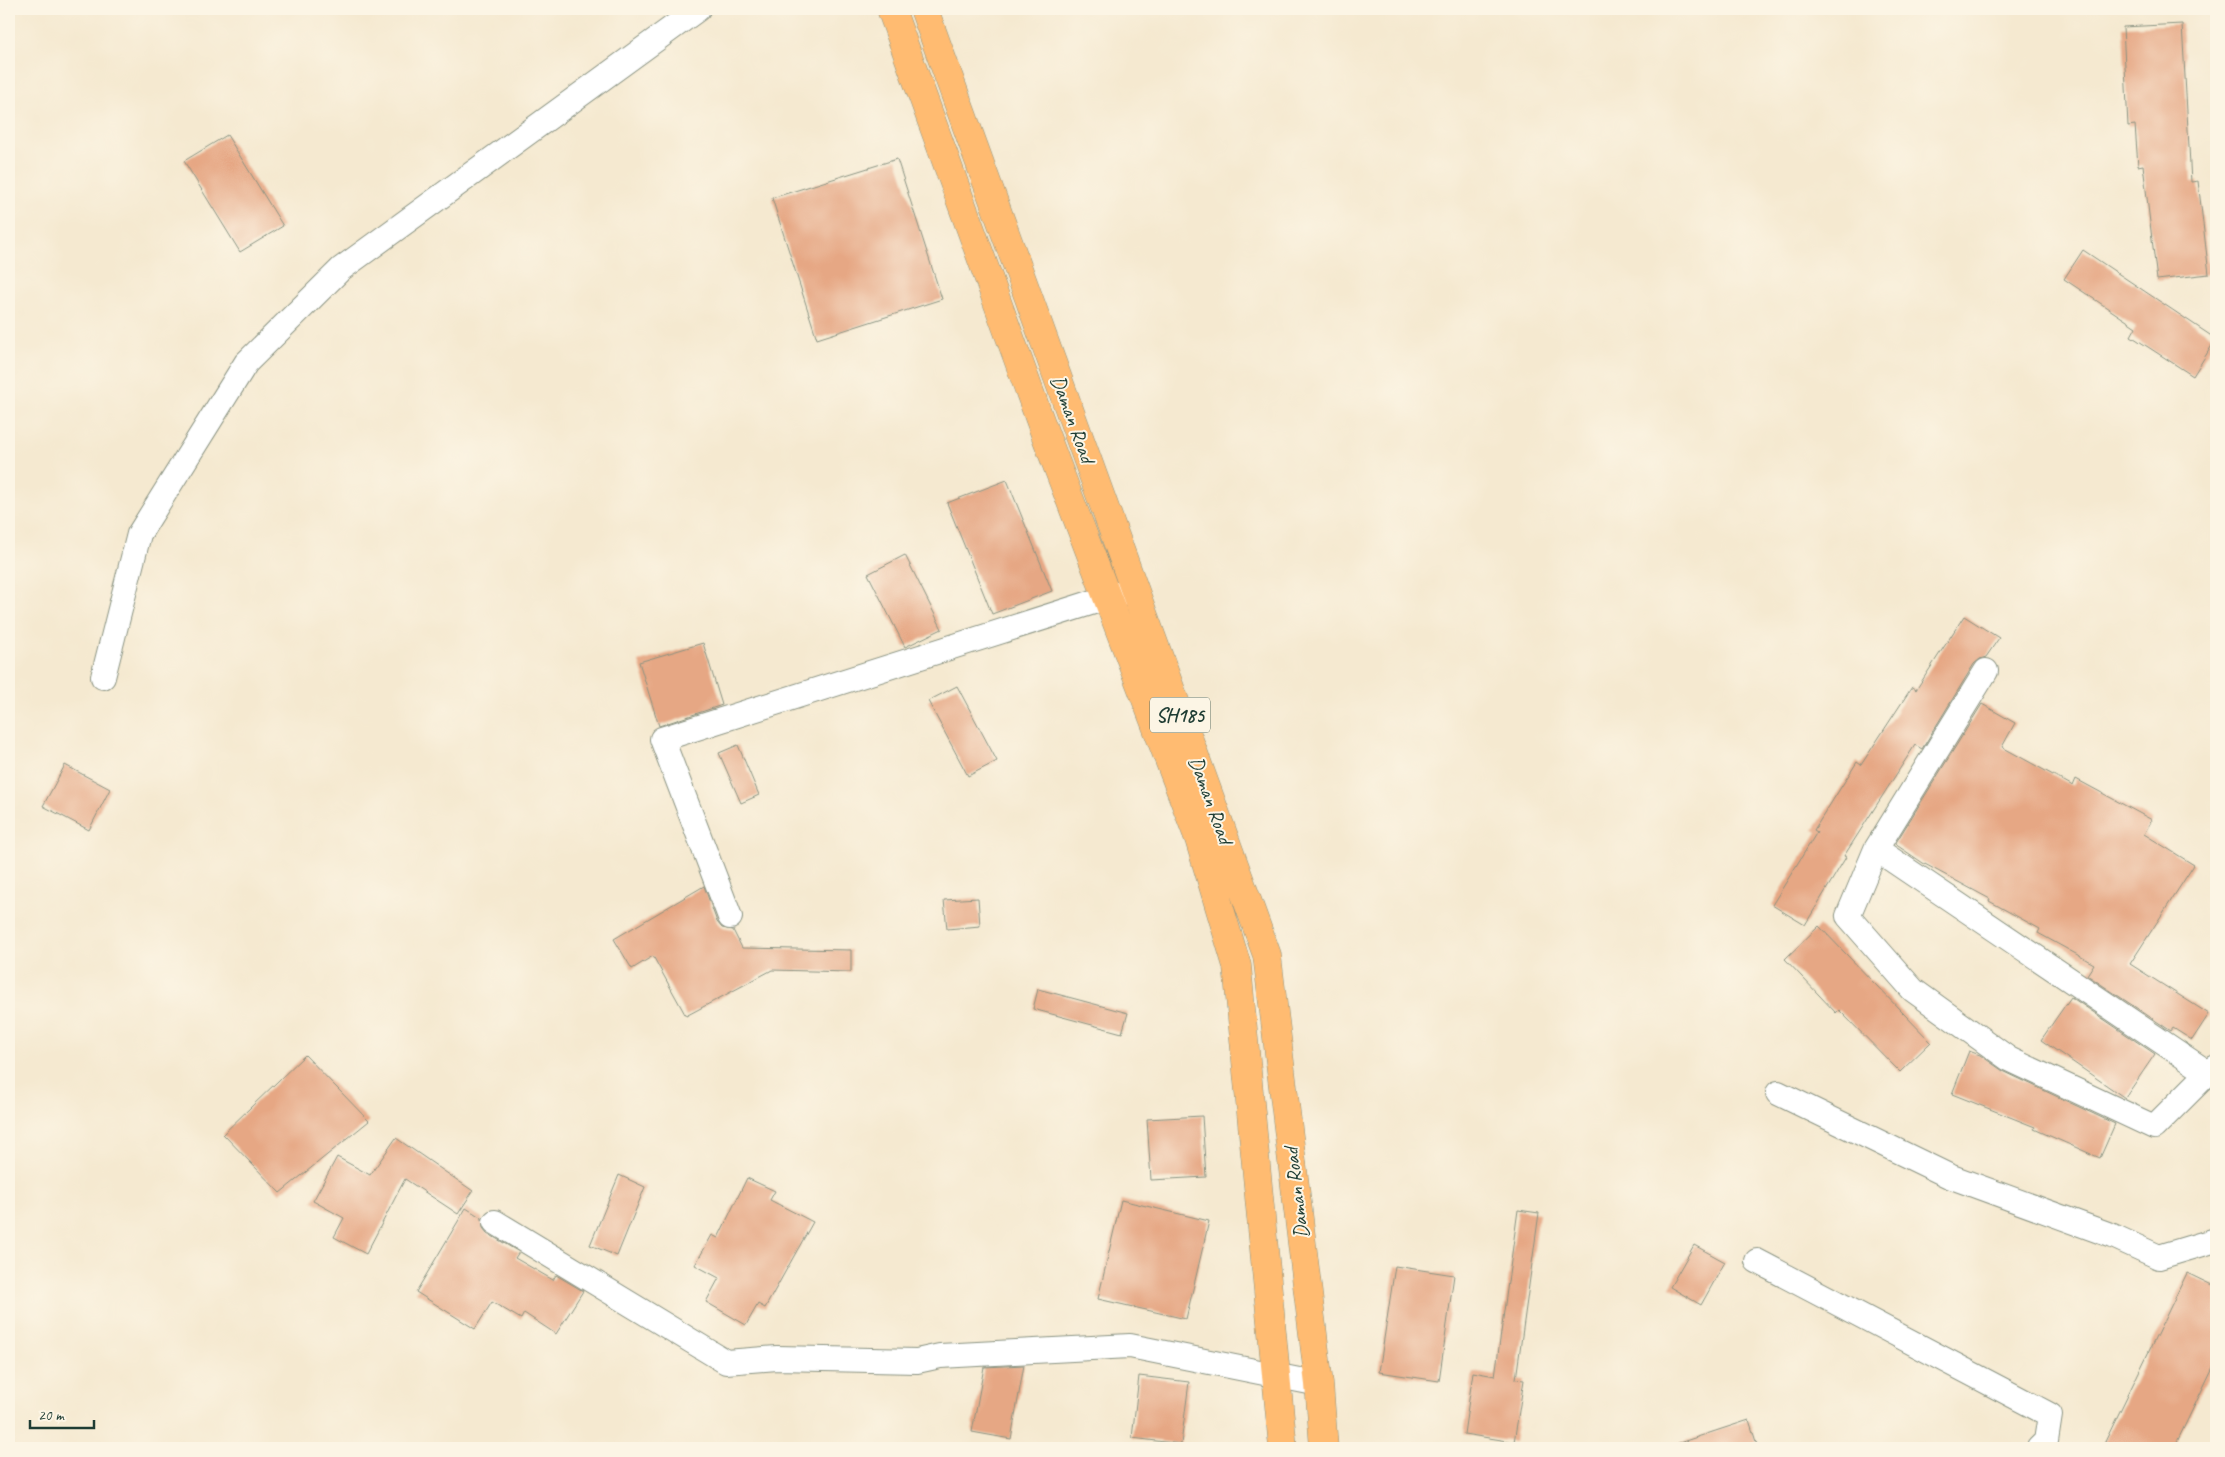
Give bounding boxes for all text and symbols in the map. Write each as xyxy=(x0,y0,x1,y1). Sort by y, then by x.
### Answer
street label: Daman Road xyxy=(1045,372,1102,469)
road number: SH185 xyxy=(1150,698,1210,732)
street label: Daman Road xyxy=(1183,753,1240,850)
street label: Daman Road xyxy=(1277,1143,1314,1240)
scale bar xyxy=(30,1397,94,1429)
text: 20 m xyxy=(38,1406,65,1425)

